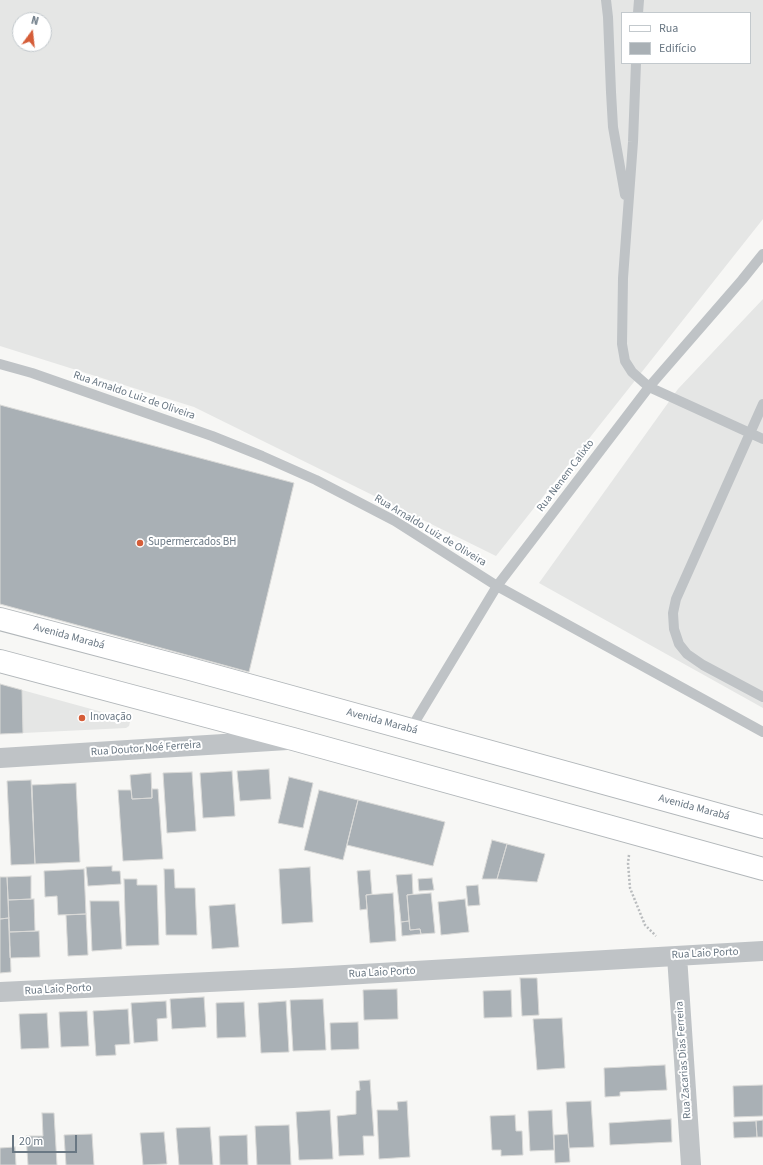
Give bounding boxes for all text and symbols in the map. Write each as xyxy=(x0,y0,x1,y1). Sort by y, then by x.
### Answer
north arrow xyxy=(12,12,52,52)
legend xyxy=(621,12,751,64)
text: N xyxy=(29,13,40,29)
text: Rua xyxy=(659,20,678,37)
text: Edifício xyxy=(659,40,696,57)
street label: Rua Arnaldo Luiz de Oliveira xyxy=(71,369,197,423)
street label: Rua Nenem Calixto xyxy=(535,437,597,515)
street label: Rua Arnaldo Luiz de Oliveira xyxy=(372,492,488,570)
place label: Supermercados BH xyxy=(148,536,236,550)
marker: Supermercados BH xyxy=(135,538,145,548)
street label: Avenida Marabá xyxy=(32,621,106,653)
street label: Avenida Marabá xyxy=(345,706,419,738)
place label: Inovação xyxy=(90,711,132,725)
marker: Inovação xyxy=(77,713,87,723)
street label: Rua Doutor Noé Ferreira xyxy=(90,739,202,759)
street label: Avenida Marabá xyxy=(657,792,731,824)
street label: Rua Laio Porto xyxy=(671,946,739,962)
street label: Rua Laio Porto xyxy=(348,965,416,981)
street label: Rua Laio Porto xyxy=(24,982,92,998)
street label: Rua Zacarias Dias Ferreira xyxy=(673,1001,695,1119)
scale bar xyxy=(14,1127,79,1153)
text: 20 m xyxy=(19,1133,43,1150)

